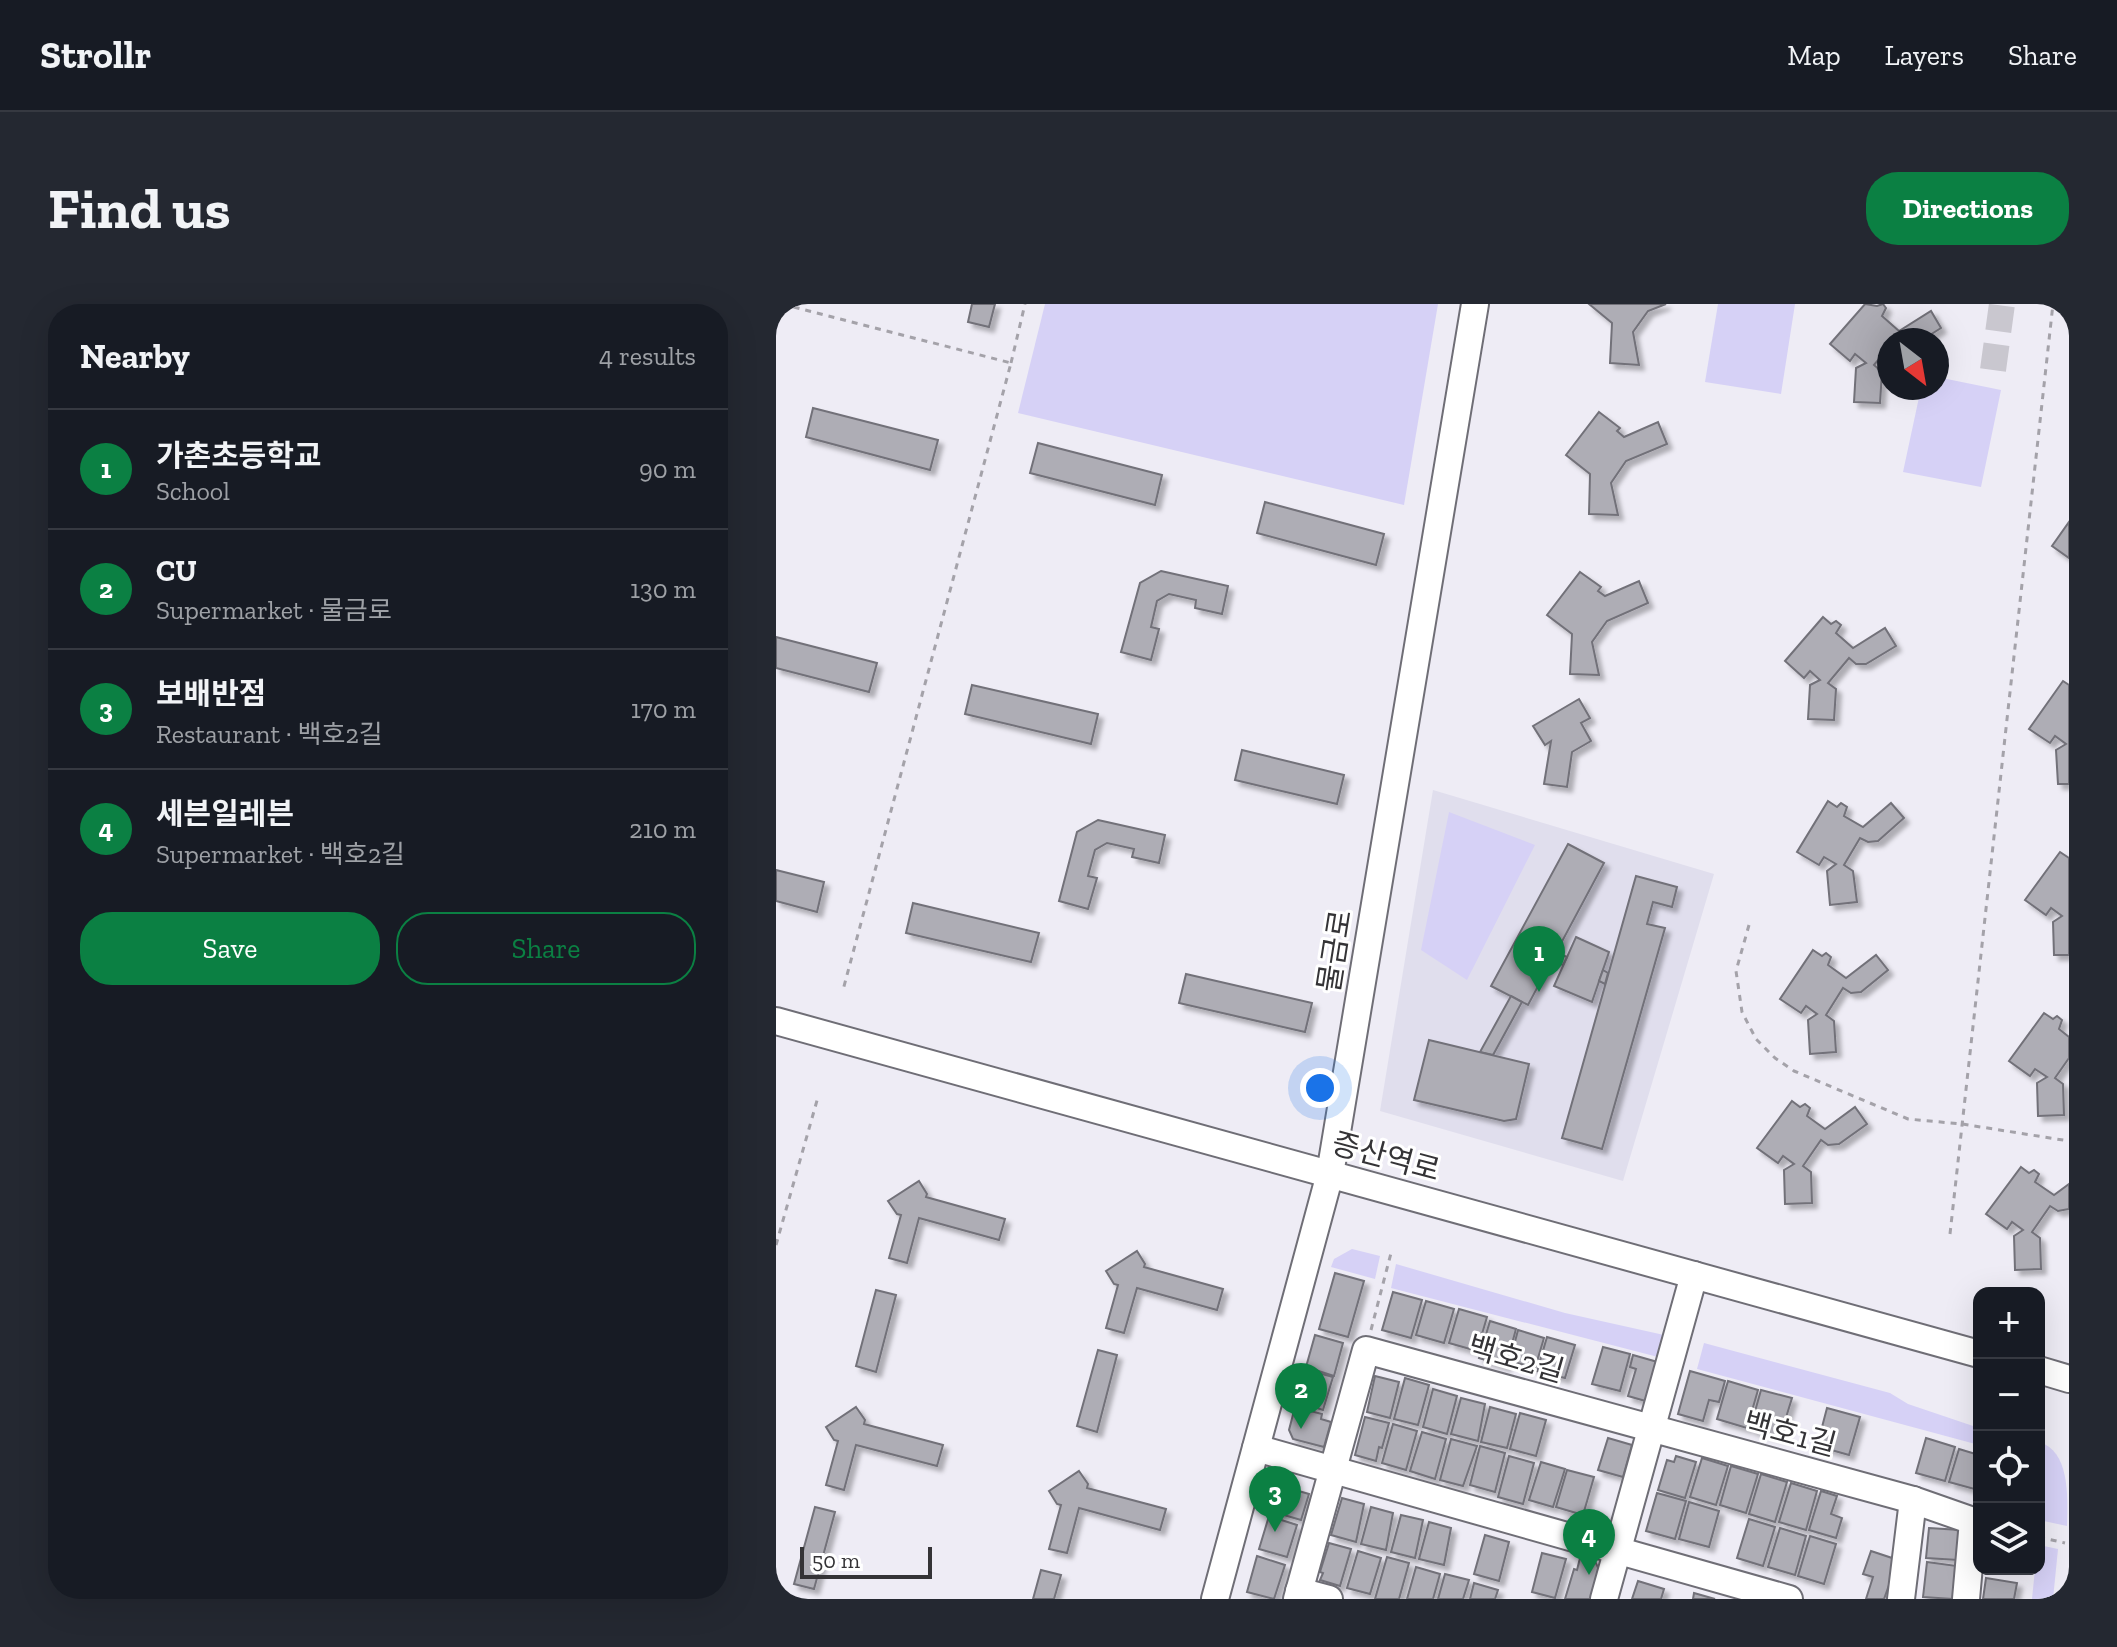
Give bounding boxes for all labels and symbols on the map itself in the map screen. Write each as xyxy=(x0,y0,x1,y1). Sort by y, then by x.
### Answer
north arrow xyxy=(1877,328,1949,400)
street label: 물금로 xyxy=(1311,907,1359,995)
pin: 1 xyxy=(1513,926,1565,992)
your location xyxy=(1300,1068,1340,1108)
street label: 증산역로 xyxy=(1328,1125,1444,1189)
street label: 백호2길 xyxy=(1464,1328,1568,1390)
pin: 2 xyxy=(1275,1363,1327,1429)
street label: 백호1길 xyxy=(1740,1404,1840,1464)
pin: 3 xyxy=(1249,1466,1301,1532)
pin: 4 xyxy=(1563,1509,1615,1575)
scale bar xyxy=(800,1543,932,1579)

